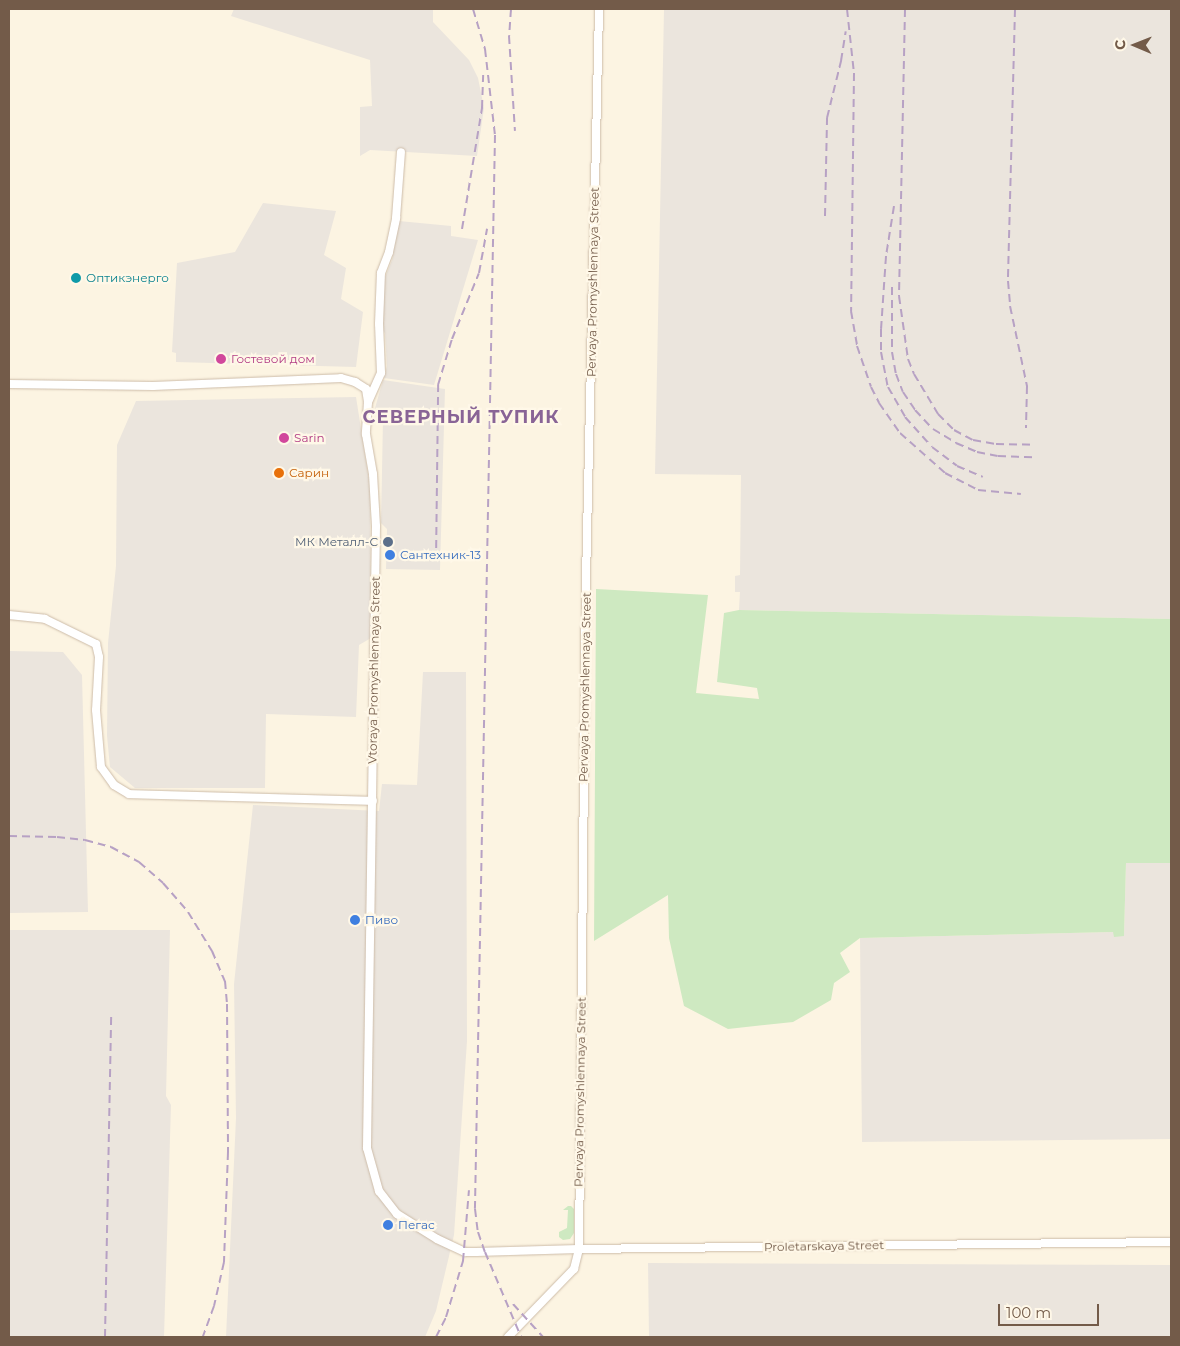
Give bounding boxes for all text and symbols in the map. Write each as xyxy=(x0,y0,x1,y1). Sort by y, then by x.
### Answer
north arrow xyxy=(1110,20,1160,70)
text: С xyxy=(1111,40,1129,50)
street label: Pervaya Promyshlennaya Street xyxy=(584,187,602,377)
place label: Оптикэнерго xyxy=(86,271,169,285)
marker: Оптикэнерго xyxy=(70,272,82,284)
place label: Гостевой дом xyxy=(231,352,315,366)
marker: Гостевой дом xyxy=(215,353,227,365)
district label: СЕВЕРНЫЙ ТУПИК xyxy=(361,406,561,428)
place label: Sarin xyxy=(294,431,325,445)
marker: Sarin xyxy=(278,432,290,444)
place label: Сарин xyxy=(289,466,329,480)
marker: Сарин xyxy=(273,467,285,479)
place label: МК Металл-С xyxy=(295,535,378,549)
marker: МК Металл-С xyxy=(382,536,394,548)
place label: Сантехник-13 xyxy=(400,548,481,562)
marker: Сантехник-13 xyxy=(384,549,396,561)
street label: Vtoraya Promyshlennaya Street xyxy=(365,576,383,764)
street label: Pervaya Promyshlennaya Street xyxy=(576,592,594,782)
place label: Пиво xyxy=(365,913,398,927)
marker: Пиво xyxy=(349,914,361,926)
street label: Pervaya Promyshlennaya Street xyxy=(571,997,589,1187)
place label: Пегас xyxy=(398,1218,435,1232)
marker: Пегас xyxy=(382,1219,394,1231)
street label: Proletarskaya Street xyxy=(764,1238,884,1254)
scale bar xyxy=(1000,1294,1101,1326)
text: 100 m xyxy=(1006,1303,1051,1322)

